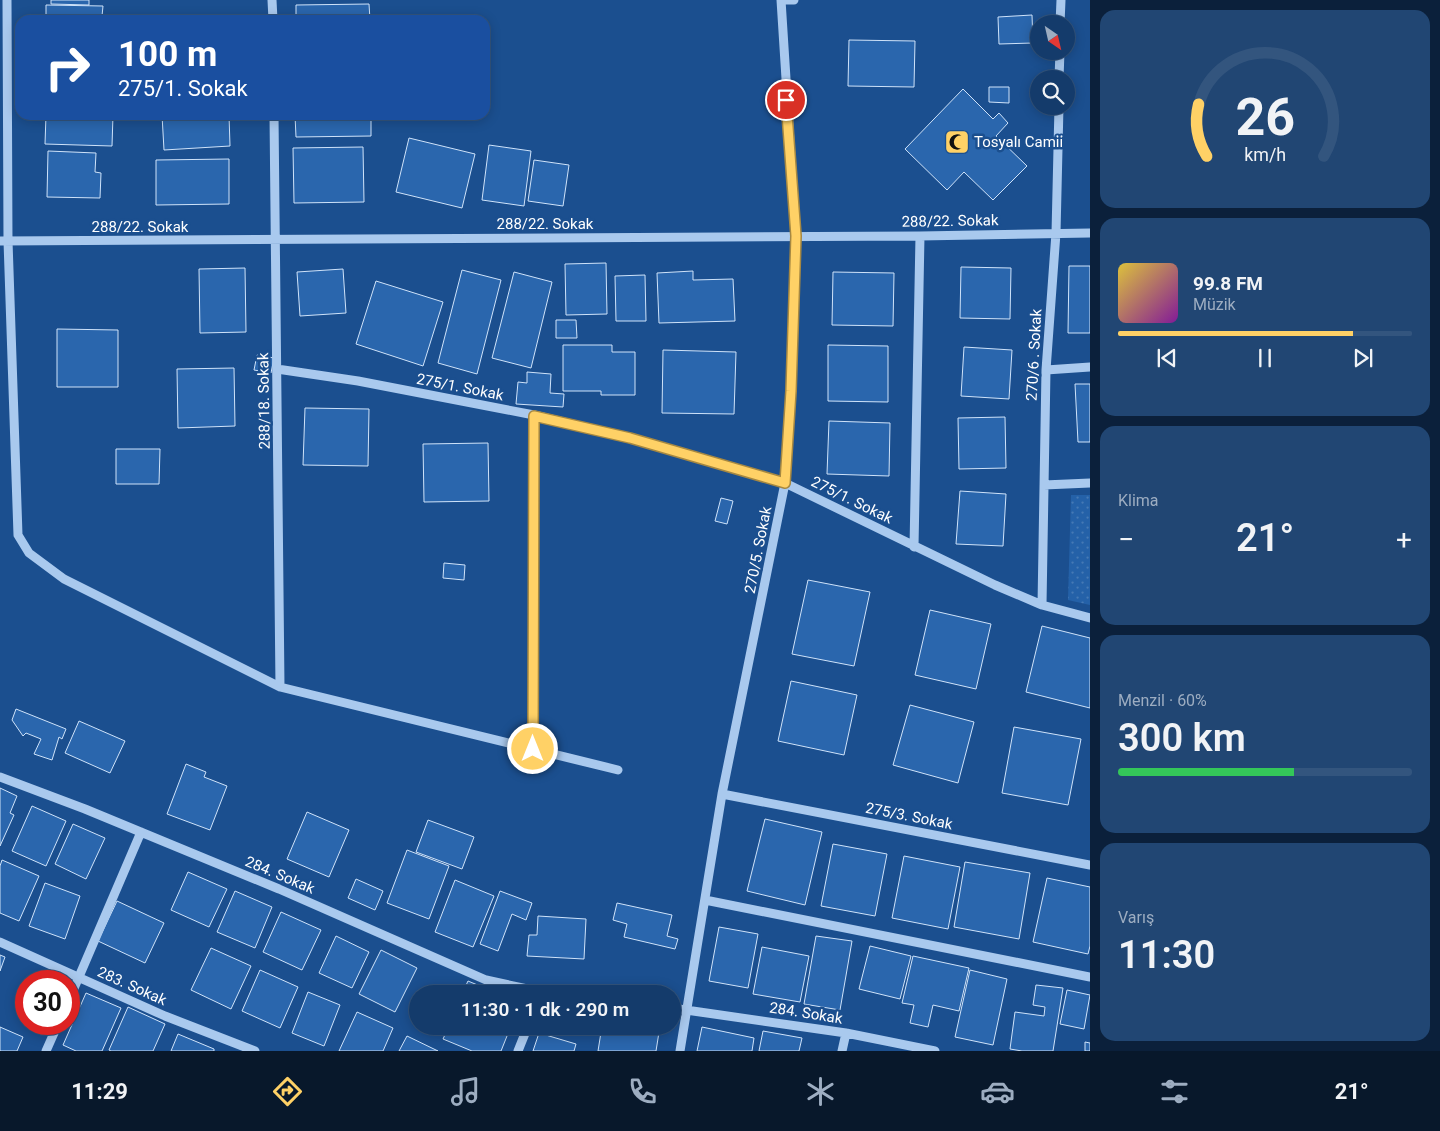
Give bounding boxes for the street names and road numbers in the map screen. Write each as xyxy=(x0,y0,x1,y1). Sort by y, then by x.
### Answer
street label: 288/22. Sokak xyxy=(901,211,999,231)
street label: 288/22. Sokak xyxy=(497,215,594,233)
street label: 288/22. Sokak xyxy=(92,218,189,236)
street label: 270/6 . Sokak xyxy=(1023,308,1045,401)
street label: 288/18. Sokak xyxy=(254,352,274,450)
street label: 275/1. Sokak xyxy=(415,370,505,404)
street label: 275/1. Sokak xyxy=(808,473,896,528)
street label: 270/5. Sokak xyxy=(741,505,775,595)
street label: 275/3. Sokak xyxy=(864,799,954,833)
street label: 284. Sokak xyxy=(243,852,318,898)
street label: 283. Sokak xyxy=(95,963,170,1009)
street label: 284. Sokak xyxy=(768,998,844,1028)

